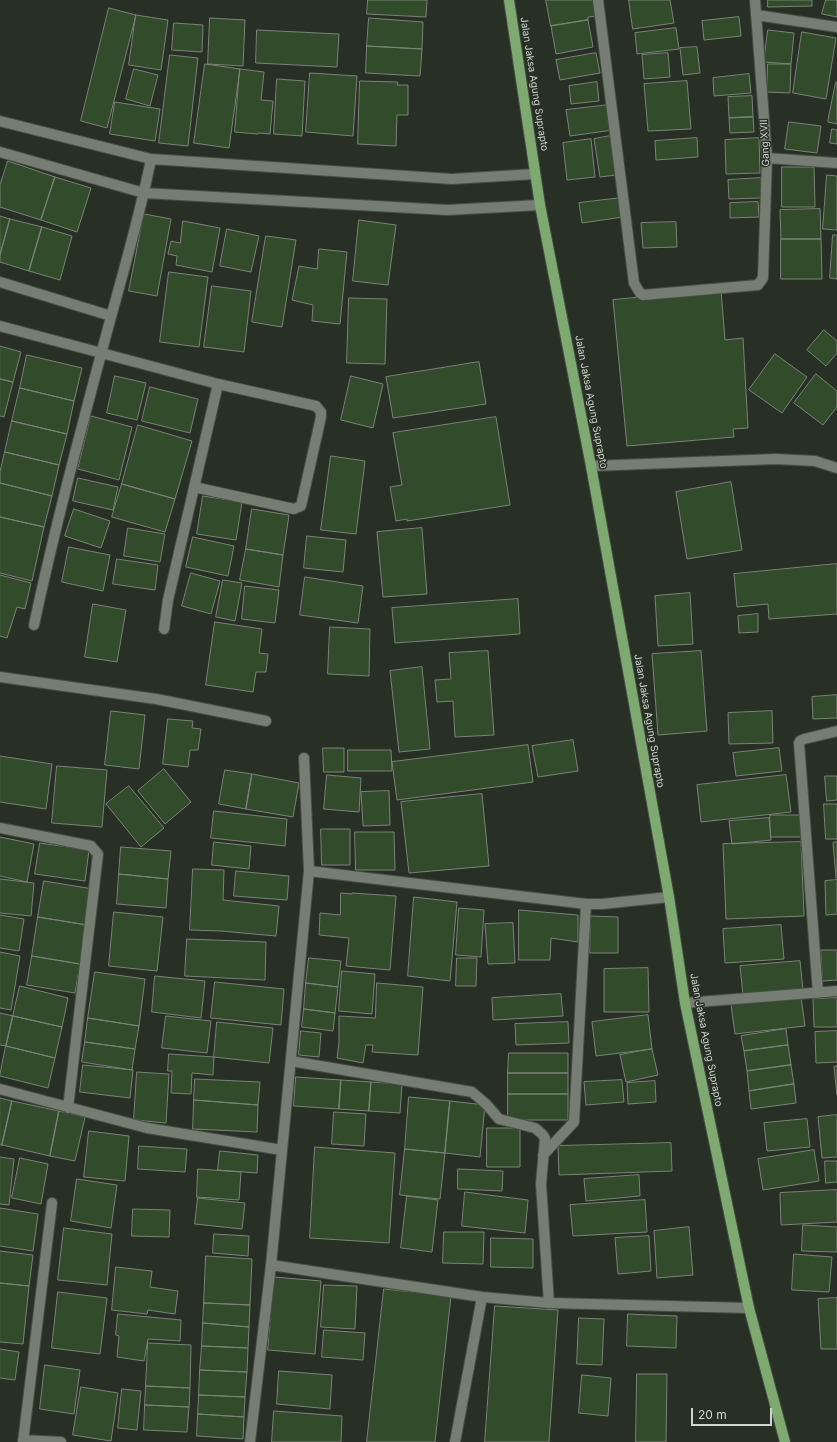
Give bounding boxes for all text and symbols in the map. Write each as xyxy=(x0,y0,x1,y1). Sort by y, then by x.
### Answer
street label: Jalan Jaksa Agung Suprapto xyxy=(517,16,551,152)
street label: Gang XVII xyxy=(758,119,772,167)
street label: Jalan Jaksa Agung Suprapto xyxy=(572,334,610,470)
street label: Jalan Jaksa Agung Suprapto xyxy=(631,653,667,789)
street label: Jalan Jaksa Agung Suprapto xyxy=(687,972,725,1108)
scale bar xyxy=(693,1400,774,1426)
text: 20 m xyxy=(698,1407,727,1422)

